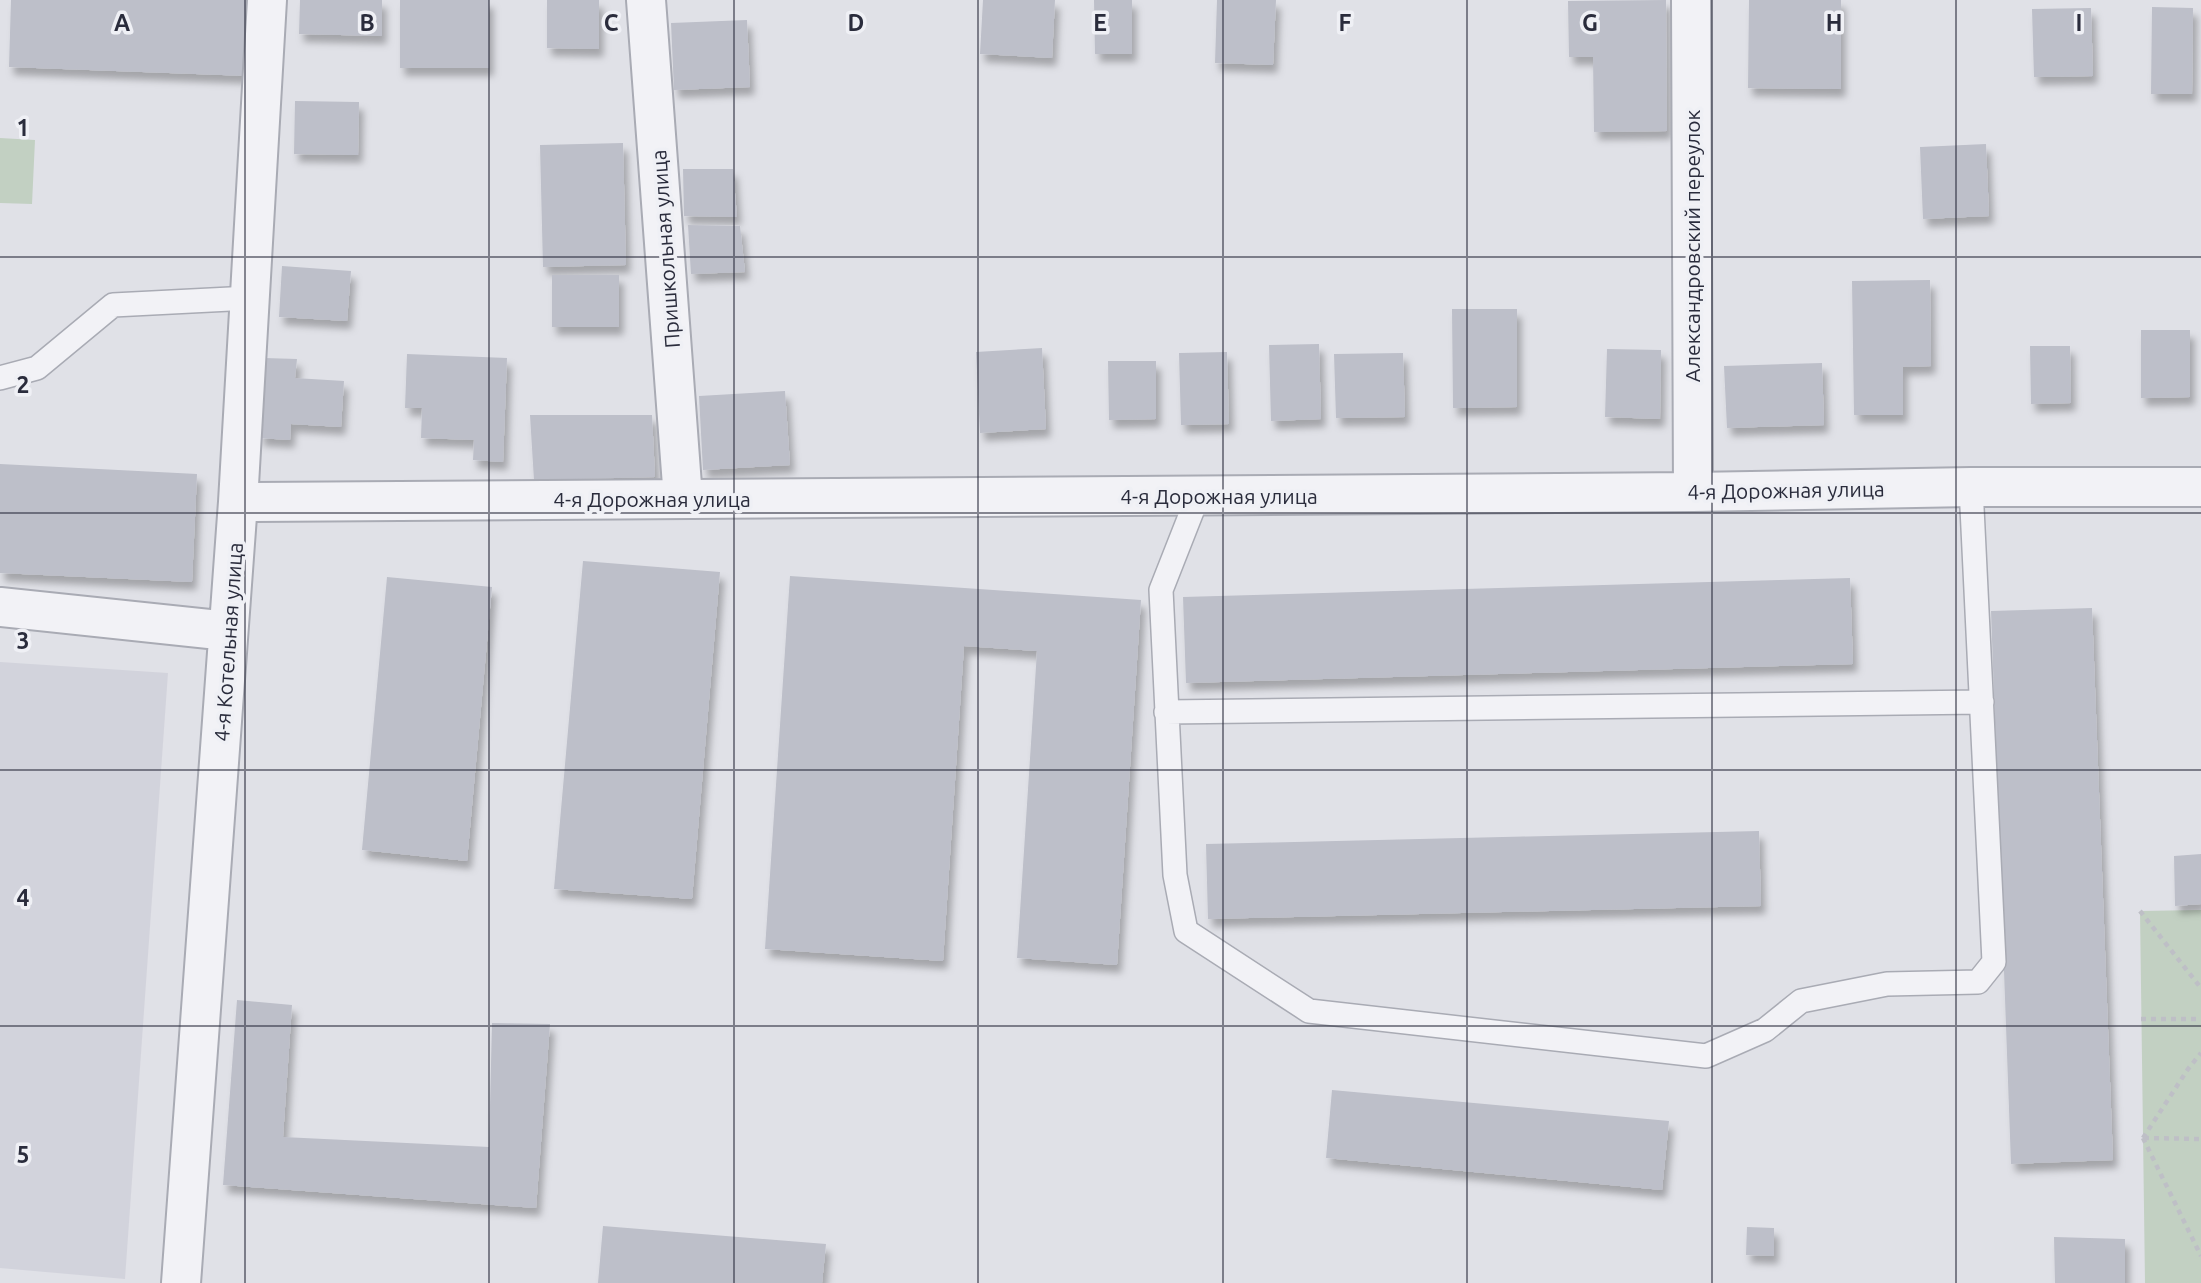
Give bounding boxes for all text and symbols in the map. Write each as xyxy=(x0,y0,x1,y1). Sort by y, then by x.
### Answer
text: A xyxy=(114,10,130,35)
text: B xyxy=(359,10,375,35)
text: C xyxy=(604,10,619,35)
text: D xyxy=(848,10,864,35)
text: E xyxy=(1093,10,1107,35)
text: F xyxy=(1339,10,1352,35)
text: G xyxy=(1582,10,1598,35)
text: H xyxy=(1826,10,1842,35)
text: I xyxy=(2076,10,2082,35)
street label: Александровский переулок xyxy=(1680,109,1704,382)
text: 1 xyxy=(17,115,29,140)
street label: Пришкольная улица xyxy=(646,149,684,349)
text: 2 xyxy=(17,372,29,397)
street label: 4-я Дорожная улица xyxy=(1687,476,1885,504)
street label: 4-я Дорожная улица xyxy=(1120,484,1318,508)
street label: 4-я Дорожная улица xyxy=(553,487,751,511)
street label: 4-я Котельная улица xyxy=(209,542,247,742)
text: 3 xyxy=(17,628,29,653)
text: 4 xyxy=(17,885,30,910)
text: 5 xyxy=(17,1142,29,1167)

